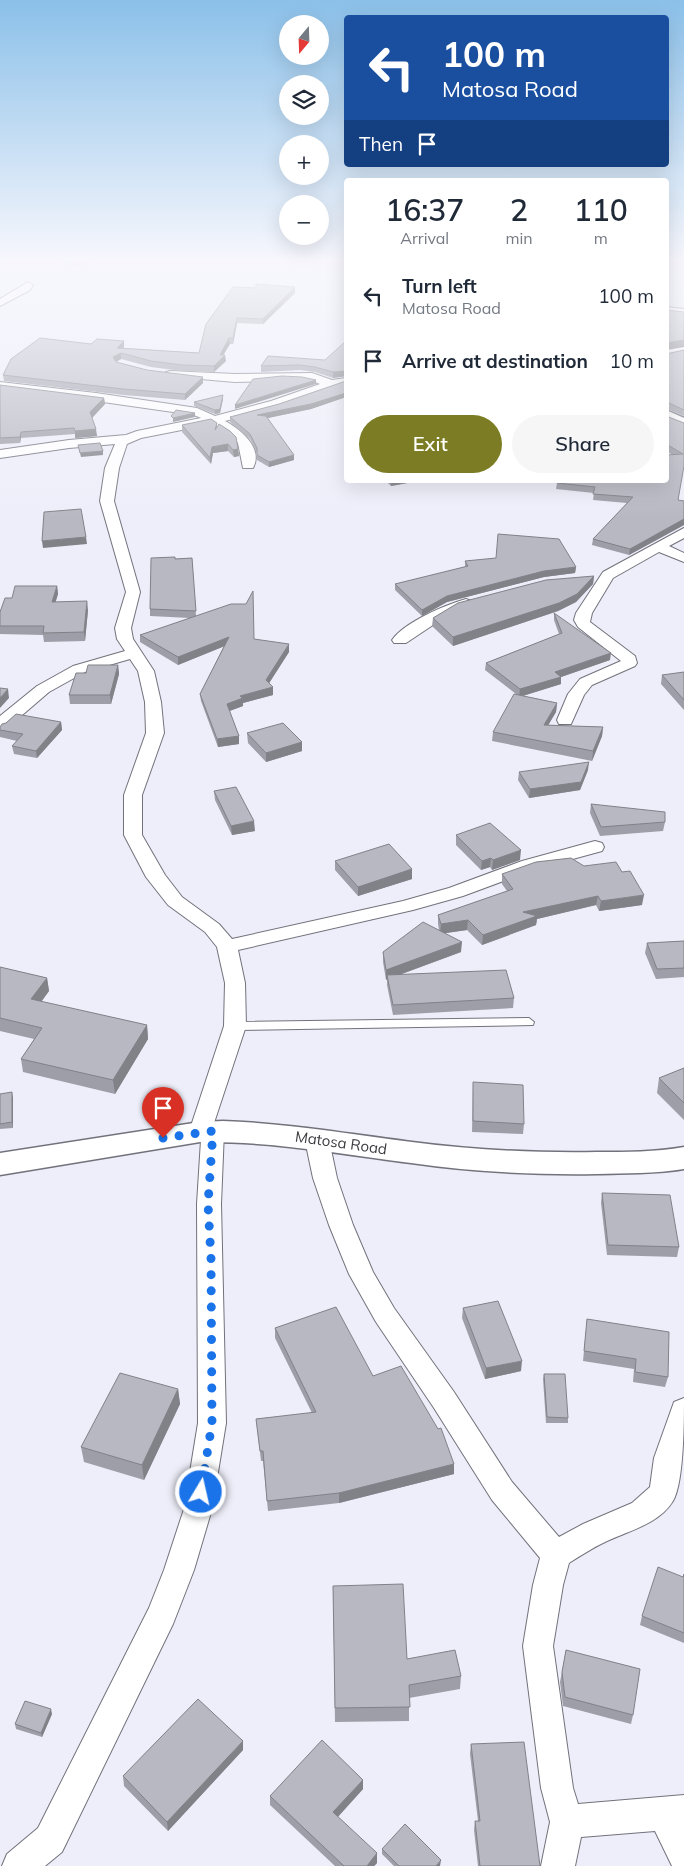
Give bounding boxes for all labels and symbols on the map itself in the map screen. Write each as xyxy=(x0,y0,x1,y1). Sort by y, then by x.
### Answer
north arrow xyxy=(279,15,329,65)
pin xyxy=(142,1087,184,1138)
street label: Matosa Road xyxy=(294,1127,388,1158)
position arrow xyxy=(174,1465,226,1517)

